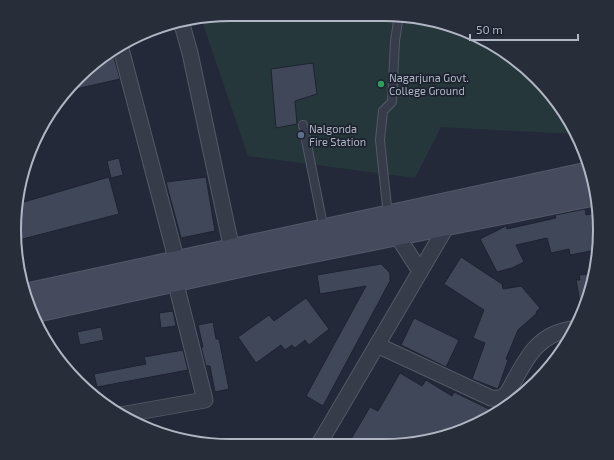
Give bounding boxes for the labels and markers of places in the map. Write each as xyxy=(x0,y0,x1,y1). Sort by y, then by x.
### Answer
place label: Nagarjuna Govt. College Ground xyxy=(389,71,469,97)
marker: Nagarjuna Govt. College Ground xyxy=(376,79,386,89)
place label: Nalgonda Fire Station xyxy=(309,122,366,148)
marker: Nalgonda Fire Station xyxy=(296,130,306,140)

